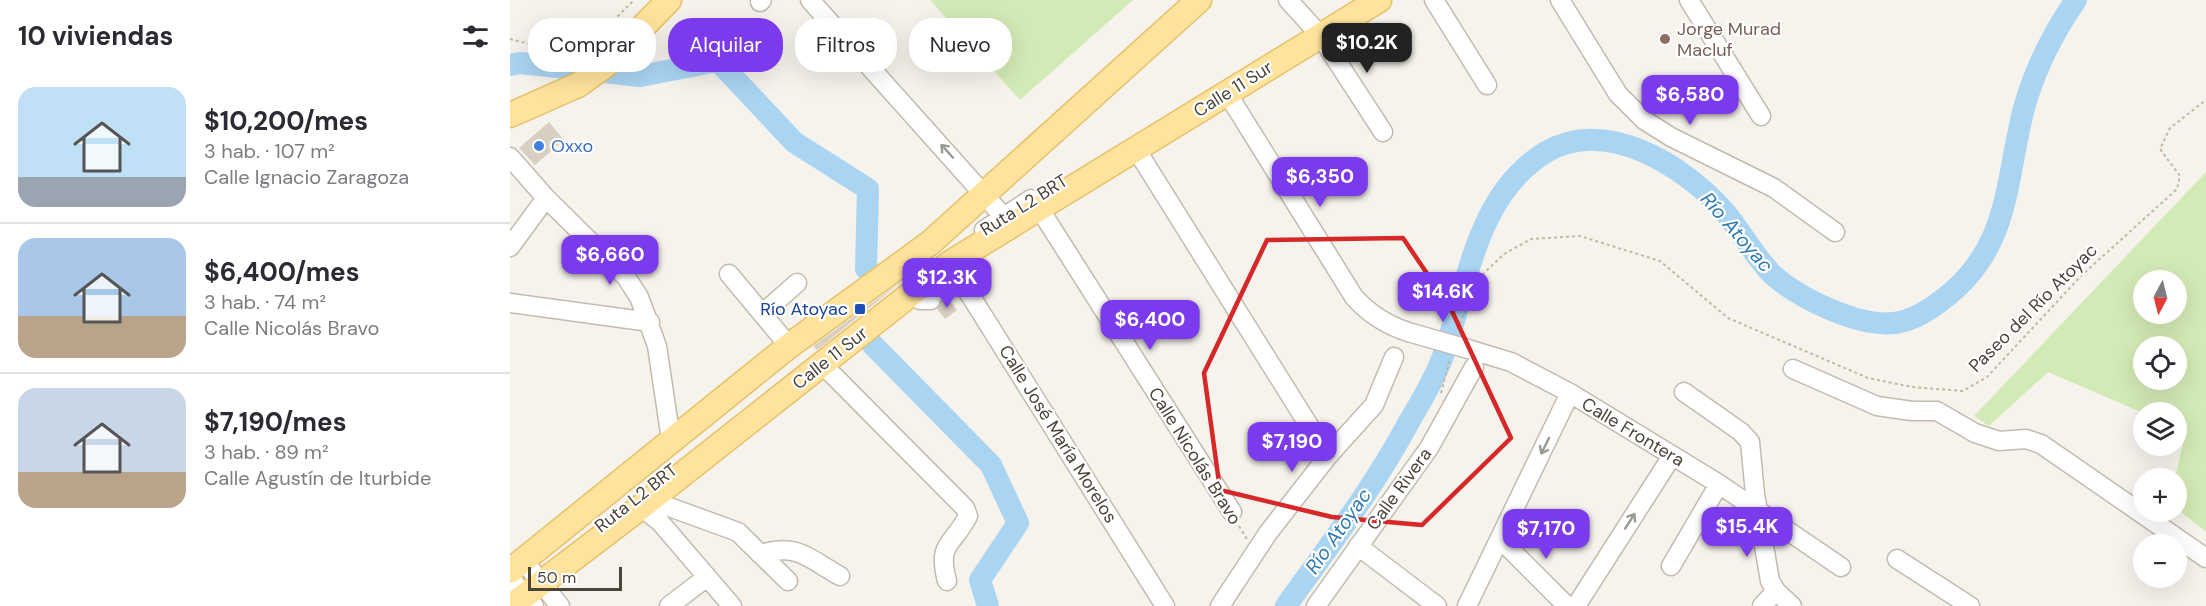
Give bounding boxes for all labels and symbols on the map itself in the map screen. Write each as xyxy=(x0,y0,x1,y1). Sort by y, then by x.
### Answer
place label: Jorge Murad Macluf xyxy=(1677,17,1781,62)
pin: $10.2K xyxy=(1318,23,1416,74)
marker: Jorge Murad Macluf xyxy=(1658,32,1672,46)
street label: Calle 11 Sur xyxy=(1189,55,1277,123)
pin: $6,580 xyxy=(1641,75,1739,126)
place label: Oxxo xyxy=(551,134,593,158)
marker: Oxxo xyxy=(532,139,546,153)
one-way arrow xyxy=(940,144,954,159)
pin: $6,350 xyxy=(1271,157,1369,208)
street label: Ruta L2 BRT xyxy=(976,169,1072,241)
water label: Río Atoyac xyxy=(1695,186,1779,278)
pin: $6,660 xyxy=(561,235,659,286)
street label: Paseo del Río Atoyac xyxy=(1964,239,2102,377)
pin: $12.3K xyxy=(898,258,996,309)
north arrow xyxy=(2133,270,2187,324)
pin: $14.6K xyxy=(1394,272,1492,323)
place label: Río Atoyac xyxy=(760,297,848,321)
pin: $6,400 xyxy=(1101,300,1199,351)
marker: Río Atoyac xyxy=(853,302,867,316)
street label: Calle 11 Sur xyxy=(787,321,873,395)
street label: Calle José María Morelos xyxy=(993,340,1123,528)
street label: Calle Nicolás Bravo xyxy=(1143,383,1247,529)
street label: Calle Frontera xyxy=(1577,392,1689,472)
pin: $7,190 xyxy=(1243,422,1341,473)
one-way arrow xyxy=(1539,437,1551,454)
street label: Calle Rivera xyxy=(1361,443,1437,535)
street label: Ruta L2 BRT xyxy=(590,458,682,538)
water label: Río Atoyac xyxy=(1299,483,1377,579)
pin: $15.4K xyxy=(1698,507,1796,558)
pin: $7,170 xyxy=(1497,509,1595,560)
one-way arrow xyxy=(1625,513,1637,530)
scale bar xyxy=(528,564,622,592)

